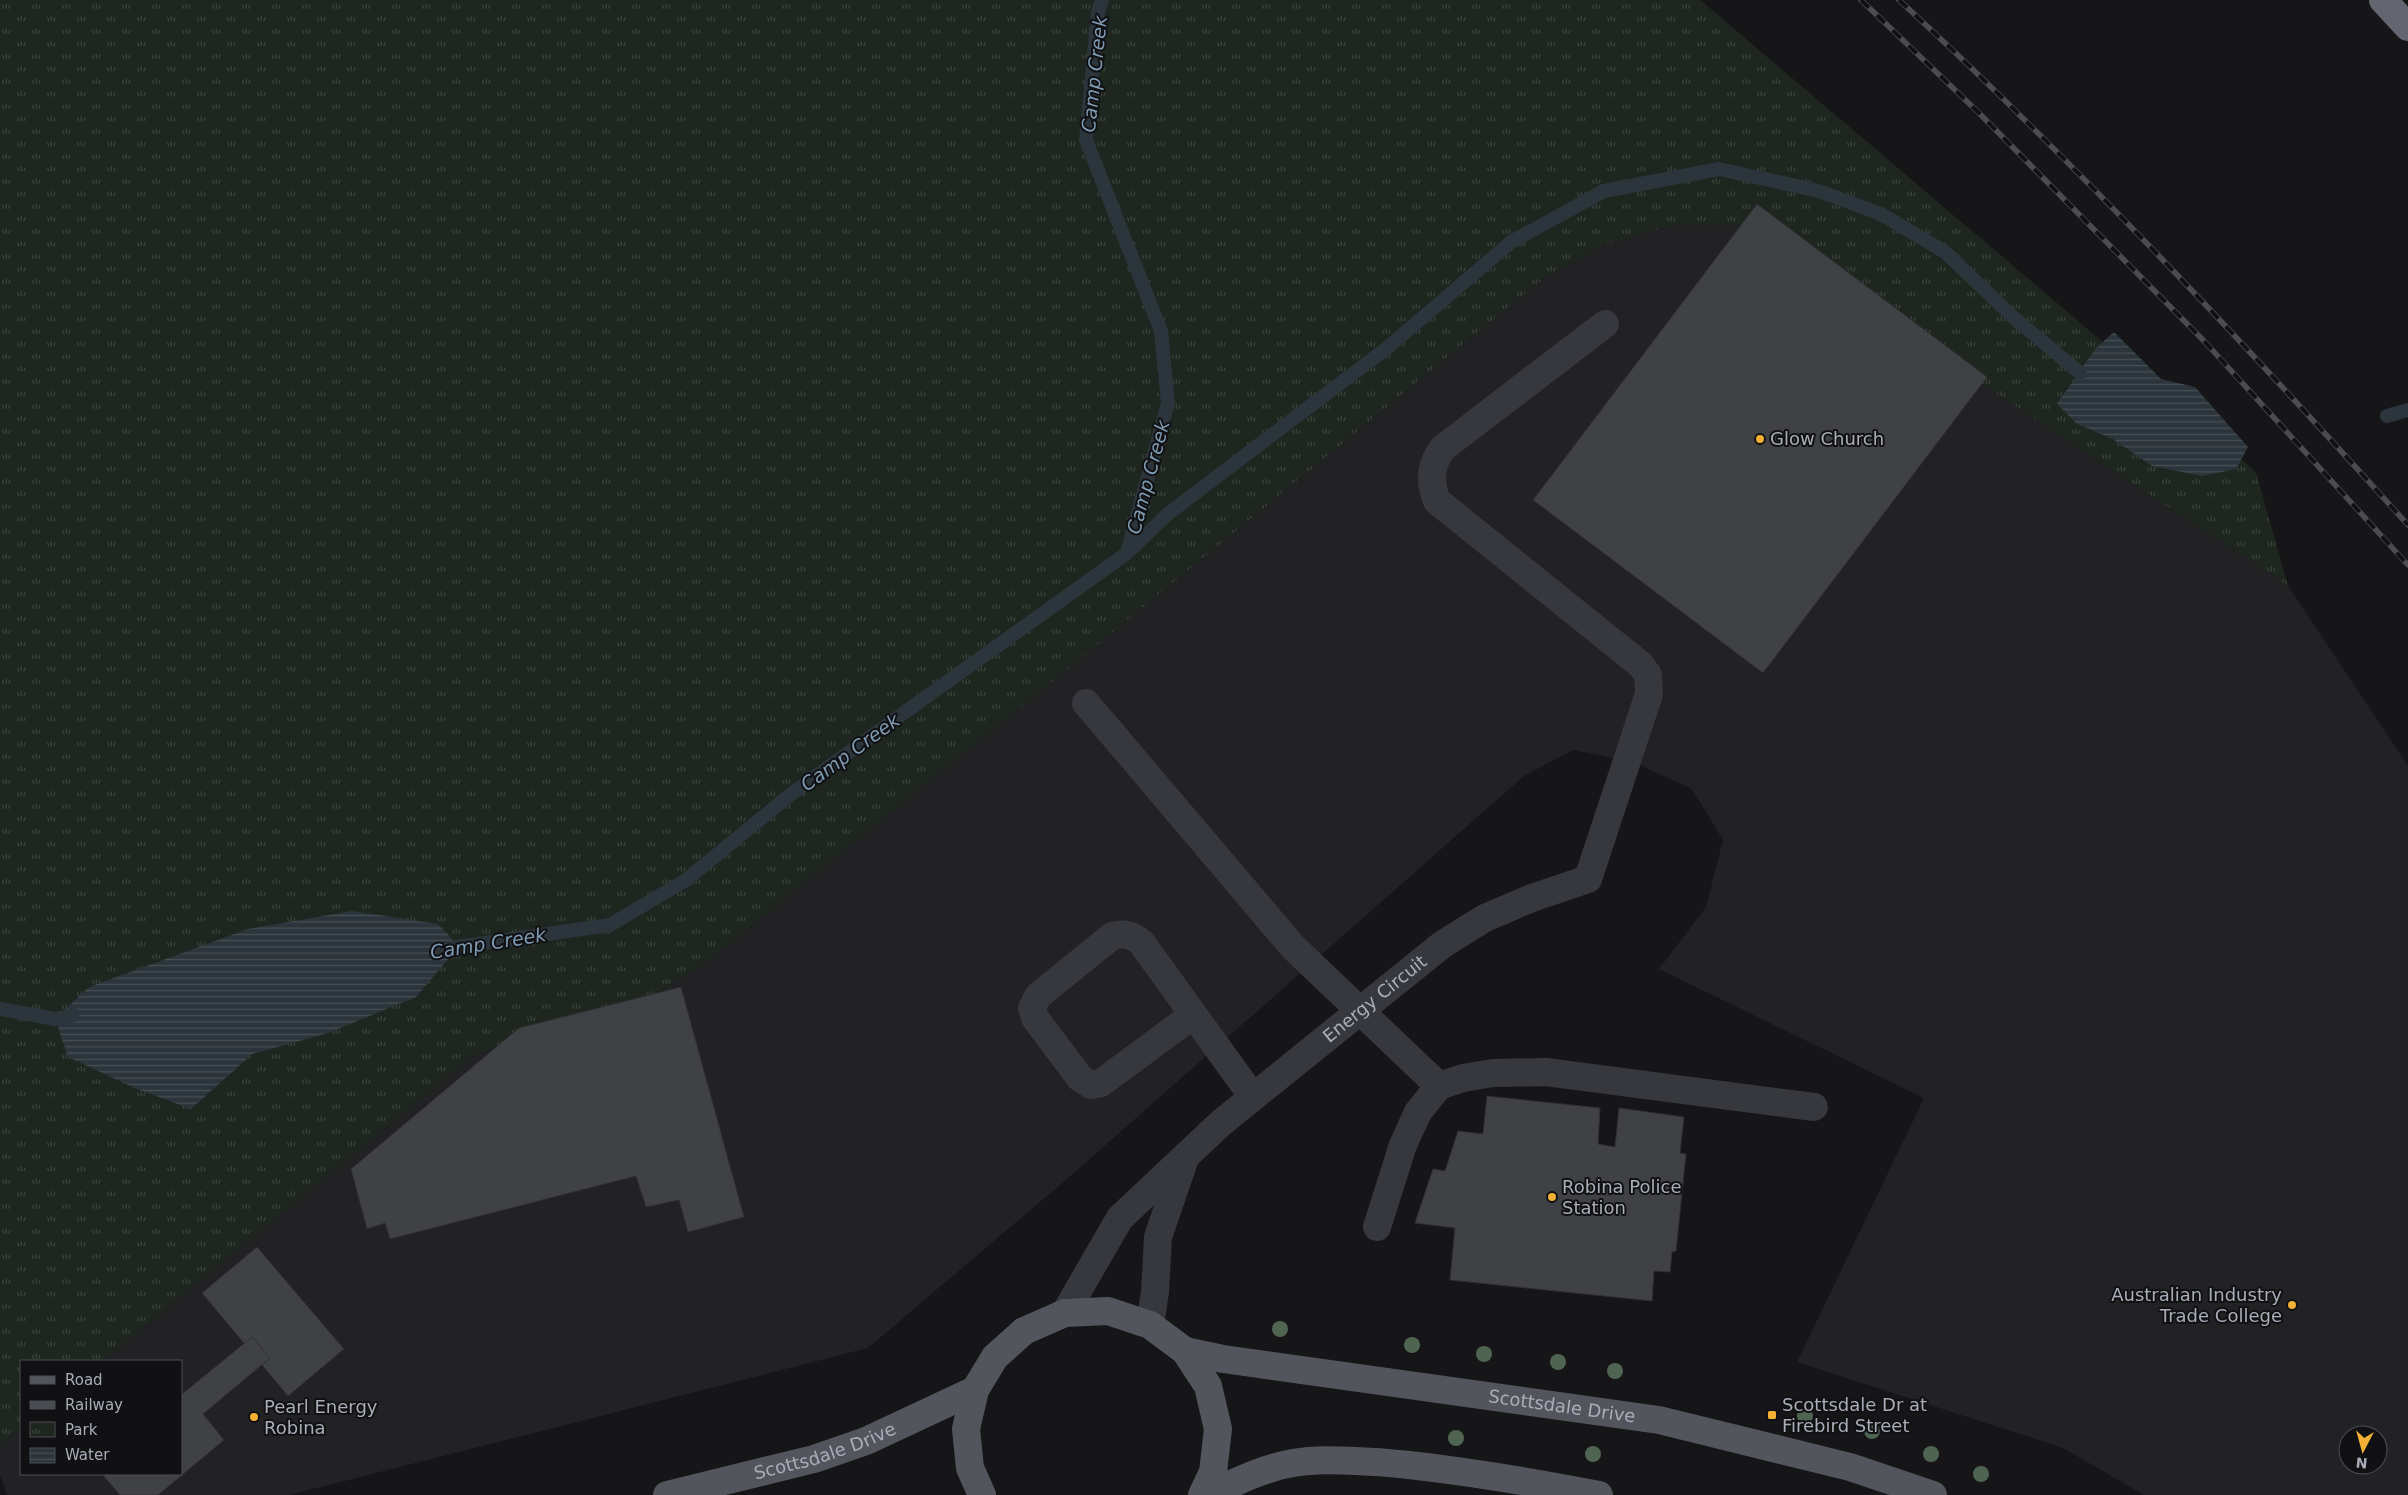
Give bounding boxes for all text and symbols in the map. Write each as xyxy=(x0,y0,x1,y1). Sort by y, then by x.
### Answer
water label: Camp Creek xyxy=(1077,14,1111,133)
water label: Camp Creek xyxy=(1122,417,1174,536)
place label: Glow Church xyxy=(1770,428,1884,449)
marker: Glow Church xyxy=(1754,433,1766,445)
water label: Camp Creek xyxy=(796,708,905,795)
water label: Camp Creek xyxy=(429,923,548,963)
street label: Energy Circuit xyxy=(1319,951,1430,1047)
place label: Robina Police Station xyxy=(1562,1176,1682,1218)
marker: Robina Police Station xyxy=(1546,1191,1558,1203)
place label: Australian Industry Trade College xyxy=(2111,1284,2282,1326)
marker: Australian Industry Trade College xyxy=(2286,1299,2298,1311)
legend xyxy=(20,1360,182,1475)
text: Road xyxy=(65,1371,103,1389)
street label: Scottsdale Drive xyxy=(1487,1385,1637,1427)
place label: Scottsdale Dr at Firebird Street xyxy=(1782,1394,1927,1436)
text: Railway xyxy=(65,1396,123,1414)
place label: Pearl Energy Robina xyxy=(264,1396,378,1438)
marker: Scottsdale Dr at Firebird Street xyxy=(1766,1409,1778,1421)
marker: Pearl Energy Robina xyxy=(248,1411,260,1423)
street label: Scottsdale Drive xyxy=(752,1418,899,1483)
text: Park xyxy=(65,1421,98,1439)
north arrow xyxy=(2338,1425,2388,1475)
text: Water xyxy=(65,1446,110,1464)
text: N xyxy=(2355,1454,2368,1471)

